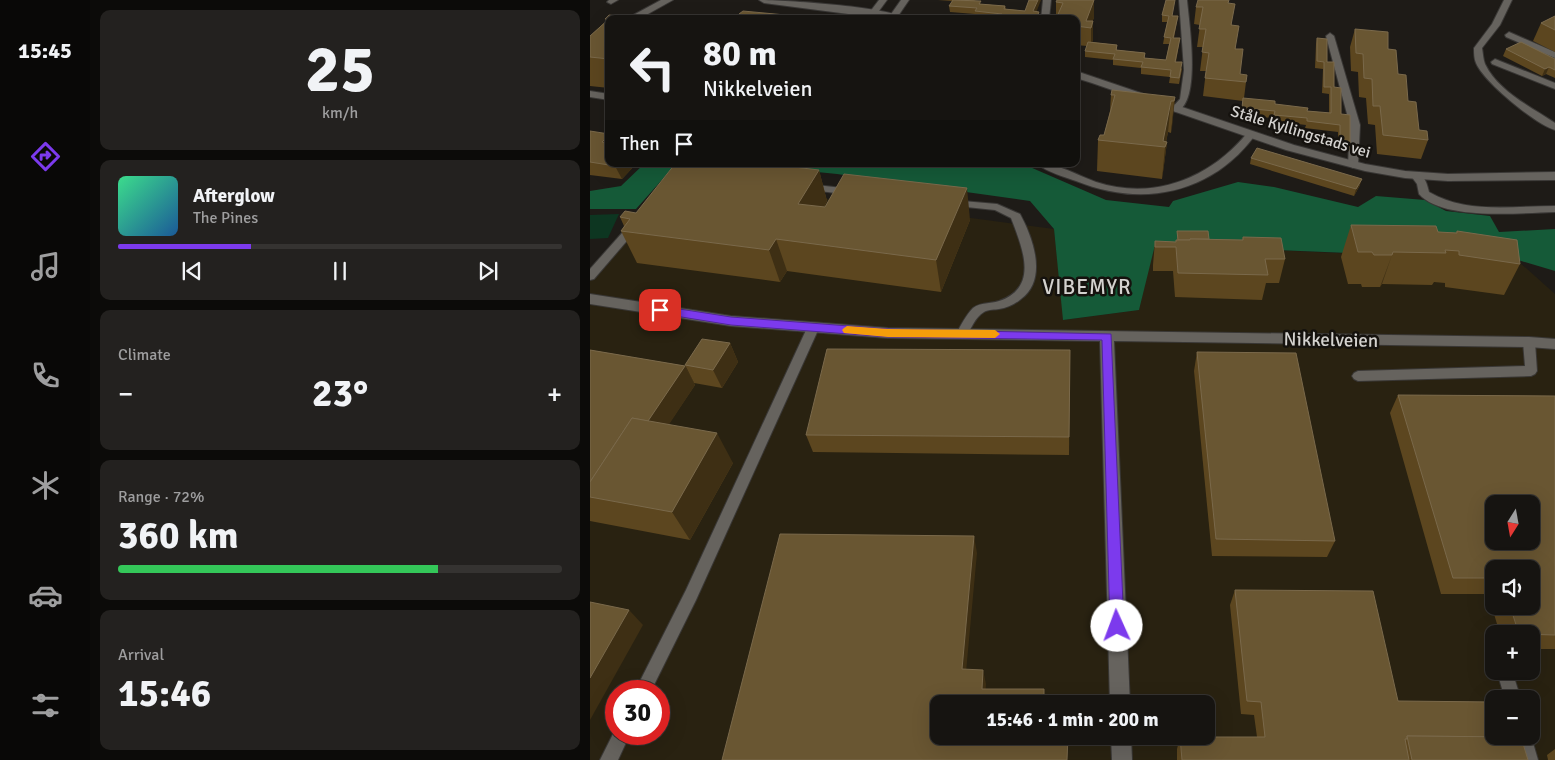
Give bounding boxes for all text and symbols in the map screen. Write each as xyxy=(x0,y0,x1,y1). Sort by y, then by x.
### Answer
text: 25 xyxy=(305,30,375,110)
text: 80 m xyxy=(703,32,777,75)
icon: left xyxy=(620,35,685,100)
text: 15:45 xyxy=(18,37,72,64)
text: Nikkelveien xyxy=(703,75,813,102)
street label: Ståle Kyllingstads vei xyxy=(1228,101,1373,163)
text: km/h xyxy=(322,103,358,123)
icon: arrive xyxy=(670,130,698,158)
text: Then xyxy=(620,132,660,156)
icon: directions xyxy=(28,139,63,174)
text: Afterglow xyxy=(193,184,275,208)
text: The Pines xyxy=(193,208,258,228)
icon: music xyxy=(28,249,63,284)
icon: previous xyxy=(178,257,206,285)
icon: pause xyxy=(326,257,354,285)
icon: next xyxy=(474,257,502,285)
district label: VIBEMYR xyxy=(1042,274,1132,300)
pin xyxy=(639,289,681,331)
icon: arrive xyxy=(646,296,674,324)
street label: Nikkelveien xyxy=(1283,327,1378,353)
text: Climate xyxy=(118,345,171,365)
icon: phone xyxy=(28,358,63,393)
text: 23° xyxy=(312,370,368,417)
text: − xyxy=(118,377,133,411)
text: + xyxy=(547,377,562,411)
icon: climate xyxy=(28,468,63,503)
text: Range · 72% xyxy=(118,487,204,507)
north arrow xyxy=(1485,495,1540,550)
map controls xyxy=(1485,495,1540,745)
text: 360 km xyxy=(118,512,239,559)
button: sound xyxy=(1485,560,1540,615)
icon: car xyxy=(28,578,63,613)
position arrow xyxy=(1090,599,1142,651)
button: + xyxy=(1485,625,1540,680)
text: Arrival xyxy=(118,645,164,665)
text: 15:46 xyxy=(118,670,211,717)
speed limit sign: 30 xyxy=(605,680,670,745)
icon: filters xyxy=(28,688,63,723)
button: − xyxy=(1485,690,1540,745)
text: 15:46 · 1 min · 200 m xyxy=(986,708,1159,732)

